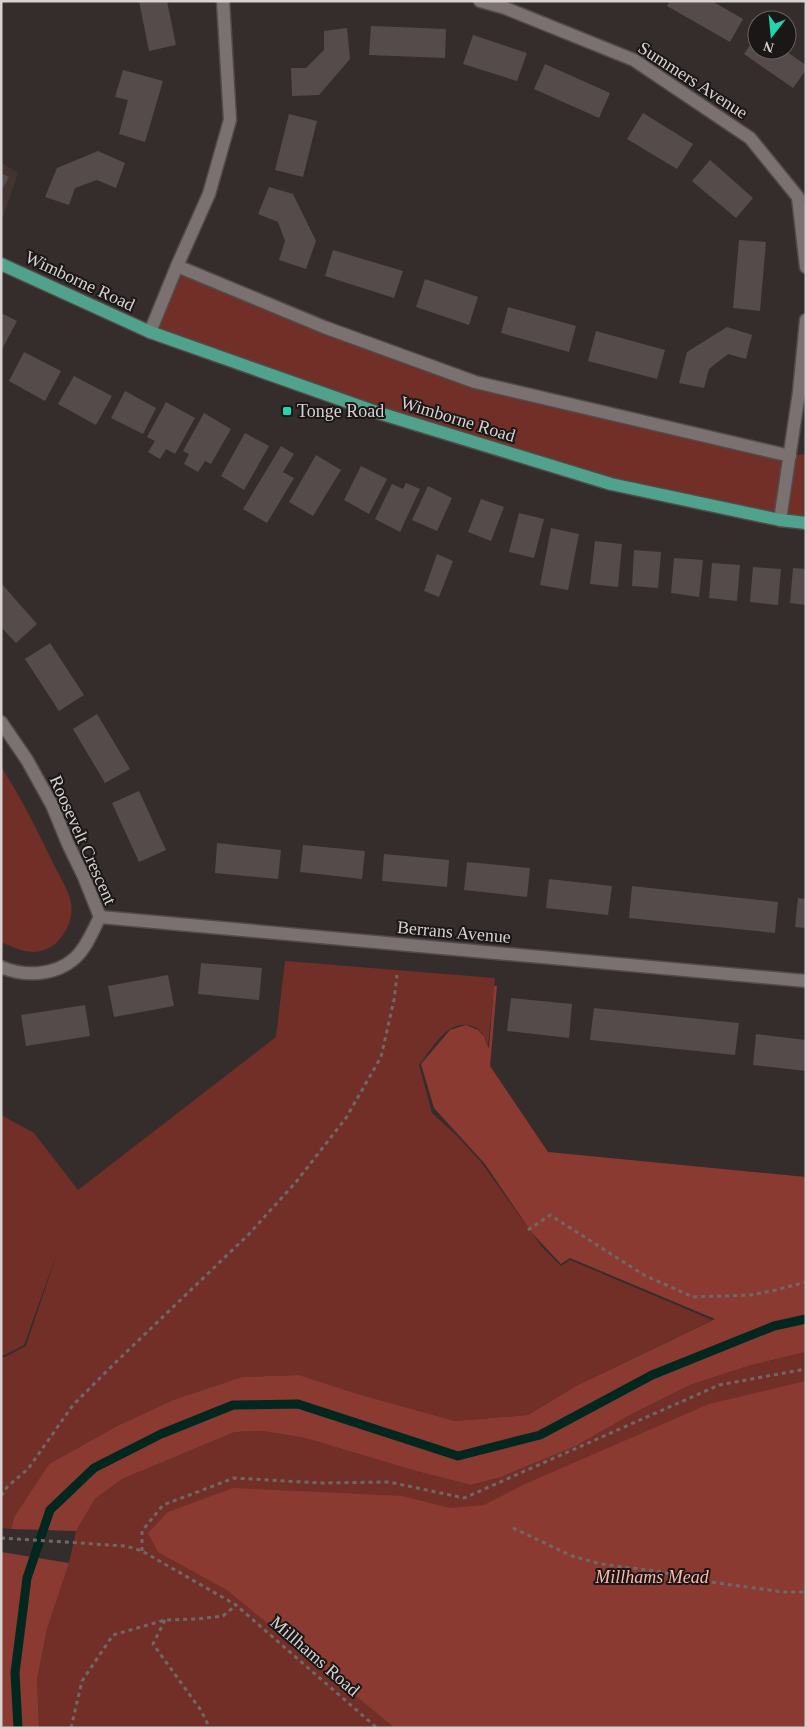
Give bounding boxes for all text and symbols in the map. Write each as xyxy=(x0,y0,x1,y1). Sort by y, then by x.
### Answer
north arrow xyxy=(747,10,797,60)
street label: Summers Avenue xyxy=(635,37,751,123)
text: N xyxy=(762,38,775,56)
street label: Wimborne Road xyxy=(22,247,138,315)
street label: Wimborne Road xyxy=(398,392,518,446)
place label: Tonge Road xyxy=(297,401,384,421)
marker: Tonge Road xyxy=(281,405,293,417)
street label: Roosevelt Crescent xyxy=(46,772,120,908)
street label: Berrans Avenue xyxy=(396,917,512,947)
park label: Millhams Mead xyxy=(594,1567,710,1587)
street label: Millhams Road xyxy=(266,1612,364,1700)

